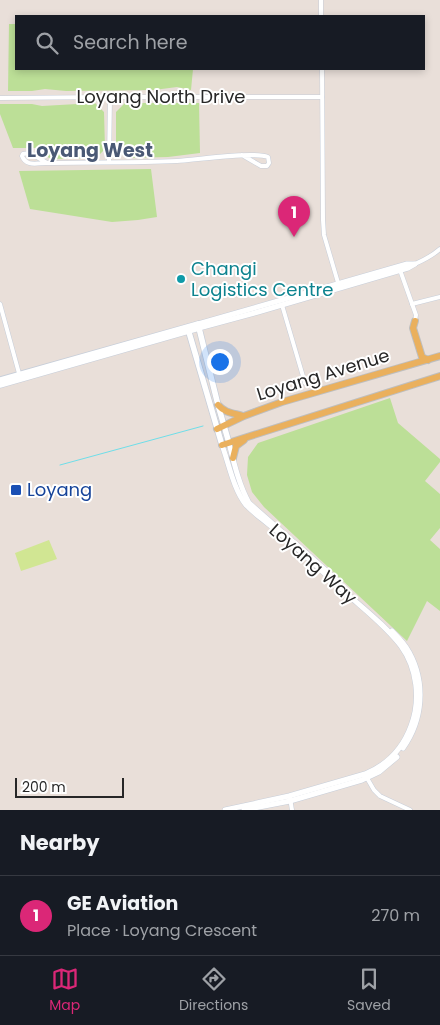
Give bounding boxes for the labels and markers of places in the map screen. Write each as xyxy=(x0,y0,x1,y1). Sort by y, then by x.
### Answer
pin: 1 xyxy=(278,196,310,237)
place label: Changi Logistics Centre xyxy=(191,256,333,302)
marker: Changi Logistics Centre xyxy=(175,273,187,285)
place label: Loyang xyxy=(27,477,92,502)
marker: Loyang xyxy=(9,483,23,497)

